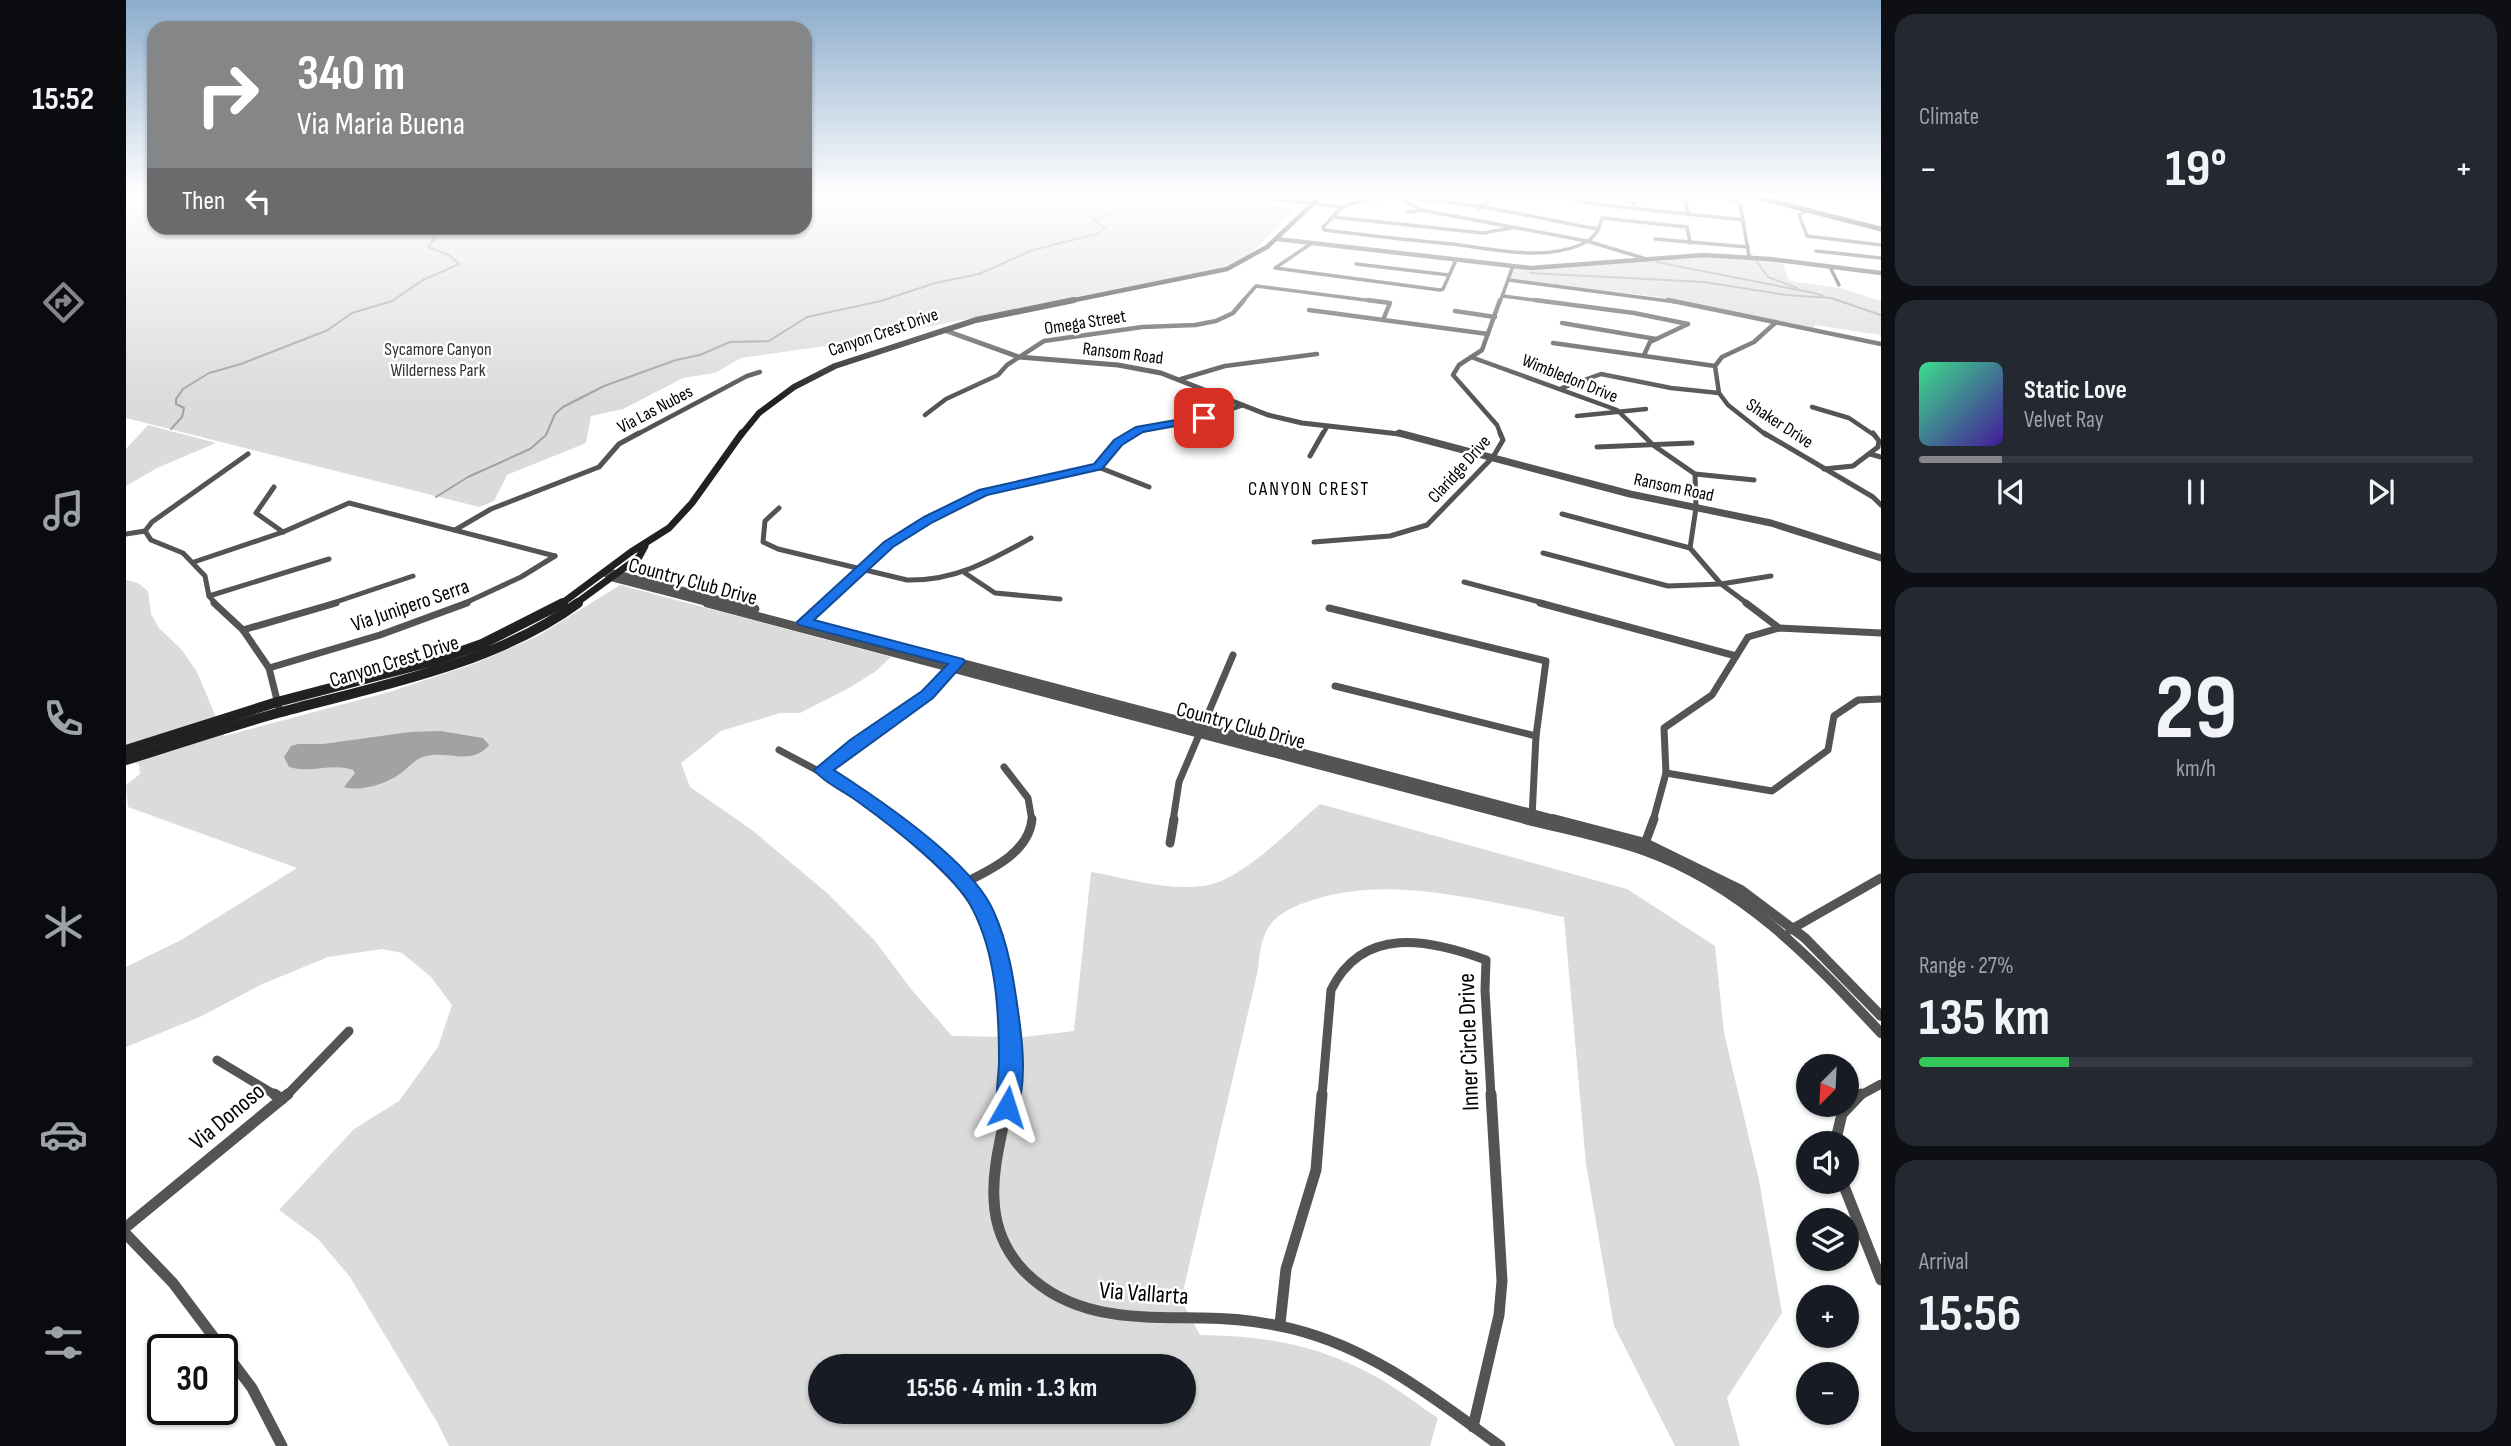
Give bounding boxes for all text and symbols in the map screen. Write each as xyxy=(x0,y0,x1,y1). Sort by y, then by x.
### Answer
text: 340 m xyxy=(297,45,405,104)
icon: right xyxy=(182,49,273,140)
text: 15:52 xyxy=(32,80,94,119)
text: Climate xyxy=(1919,103,1979,131)
text: Via Maria Buena xyxy=(297,105,465,144)
text: 19° xyxy=(2165,138,2227,201)
text: − xyxy=(1919,147,1938,192)
text: + xyxy=(2454,147,2473,192)
icon: left xyxy=(239,182,277,220)
text: Then xyxy=(182,186,225,217)
icon: directions xyxy=(39,278,88,327)
street label: Canyon Crest Drive xyxy=(825,304,941,361)
street label: Omega Street xyxy=(1043,306,1128,339)
street label: Ransom Road xyxy=(1081,338,1164,369)
park label: Sycamore Canyon Wilderness Park xyxy=(384,339,492,381)
street label: Wimbledon Drive xyxy=(1519,350,1621,407)
text: Static Love xyxy=(2024,375,2127,406)
street label: Via Las Nubes xyxy=(614,381,696,438)
pin xyxy=(1174,388,1234,448)
street label: Shaker Drive xyxy=(1742,394,1817,453)
icon: arrive xyxy=(1185,399,1223,437)
text: Velvet Ray xyxy=(2024,406,2104,434)
street label: Claridge Drive xyxy=(1424,431,1495,507)
street label: Ransom Road xyxy=(1632,469,1716,506)
icon: previous xyxy=(1992,473,2030,511)
icon: pause xyxy=(2177,473,2215,511)
icon: next xyxy=(2362,473,2400,511)
district label: CANYON CREST xyxy=(1248,478,1370,501)
icon: music xyxy=(39,486,88,535)
street label: Country Club Drive xyxy=(626,552,760,611)
street label: Via Junipero Serra xyxy=(348,574,472,637)
street label: Canyon Crest Drive xyxy=(326,630,462,693)
text: 29 xyxy=(2155,655,2238,764)
icon: phone xyxy=(39,694,88,743)
street label: Country Club Drive xyxy=(1174,696,1308,755)
text: km/h xyxy=(2176,755,2216,783)
icon: climate xyxy=(39,902,88,951)
text: Range · 27% xyxy=(1919,952,2014,980)
street label: Inner Circle Drive xyxy=(1452,973,1485,1111)
text: 135 km xyxy=(1919,987,2050,1050)
north arrow xyxy=(1796,1054,1858,1116)
map controls xyxy=(1796,1054,1859,1425)
position arrow xyxy=(970,1070,1044,1144)
street label: Via Donoso xyxy=(184,1077,271,1156)
icon: car xyxy=(39,1110,88,1159)
button: sound xyxy=(1796,1131,1859,1194)
button: layers xyxy=(1796,1208,1859,1271)
text: Arrival xyxy=(1919,1248,1968,1276)
street label: Via Vallarta xyxy=(1098,1276,1190,1311)
text: 15:56 xyxy=(1919,1283,2021,1346)
button: + xyxy=(1796,1285,1859,1348)
icon: filters xyxy=(39,1318,88,1367)
speed limit sign: 30 xyxy=(147,1334,238,1425)
button: − xyxy=(1796,1362,1859,1425)
text: 15:56 · 4 min · 1.3 km xyxy=(907,1373,1097,1404)

